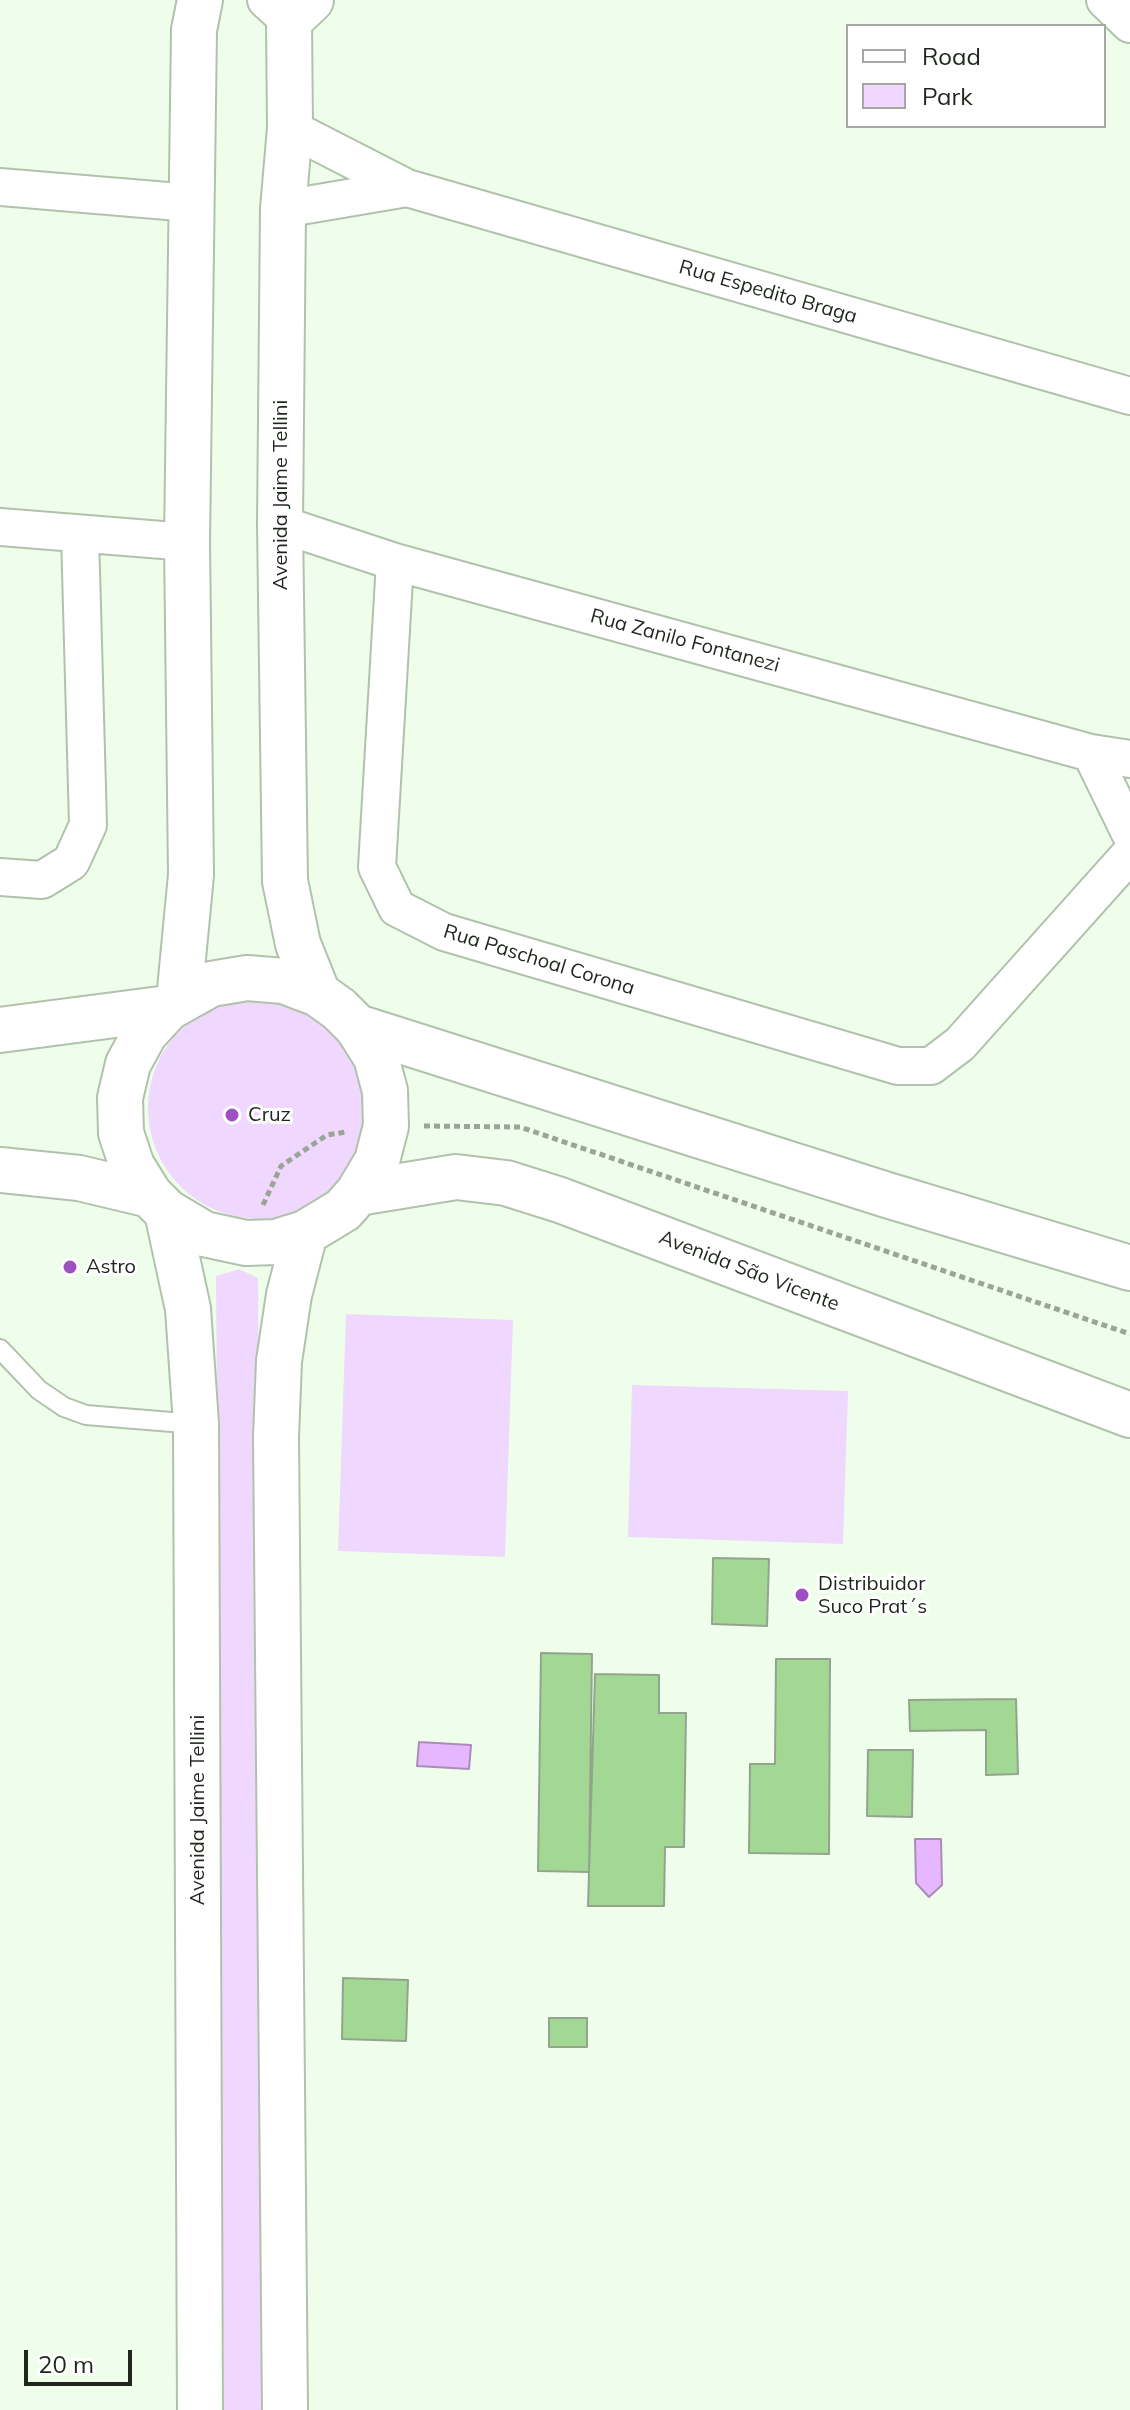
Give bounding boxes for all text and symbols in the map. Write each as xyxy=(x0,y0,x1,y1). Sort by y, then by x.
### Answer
legend xyxy=(846,24,1106,128)
text: Road xyxy=(922,41,981,71)
text: Park xyxy=(922,81,973,111)
street label: Rua Espedito Braga xyxy=(676,255,860,329)
street label: Avenida Jaime Tellini xyxy=(269,400,293,590)
street label: Rua Zanilo Fontanezi xyxy=(588,604,782,678)
street label: Rua Paschoal Corona xyxy=(440,919,638,1001)
place label: Cruz xyxy=(248,1103,291,1127)
marker: Cruz xyxy=(223,1106,241,1124)
street label: Avenida São Vicente xyxy=(655,1226,843,1316)
place label: Astro xyxy=(86,1255,136,1279)
marker: Astro xyxy=(61,1258,79,1276)
place label: Distribuidor Suco Prat´s xyxy=(818,1572,927,1619)
marker: Distribuidor Suco Prat´s xyxy=(793,1586,811,1604)
street label: Avenida Jaime Tellini xyxy=(186,1715,210,1905)
scale bar xyxy=(28,2334,136,2384)
text: 20 m xyxy=(38,2349,94,2379)

